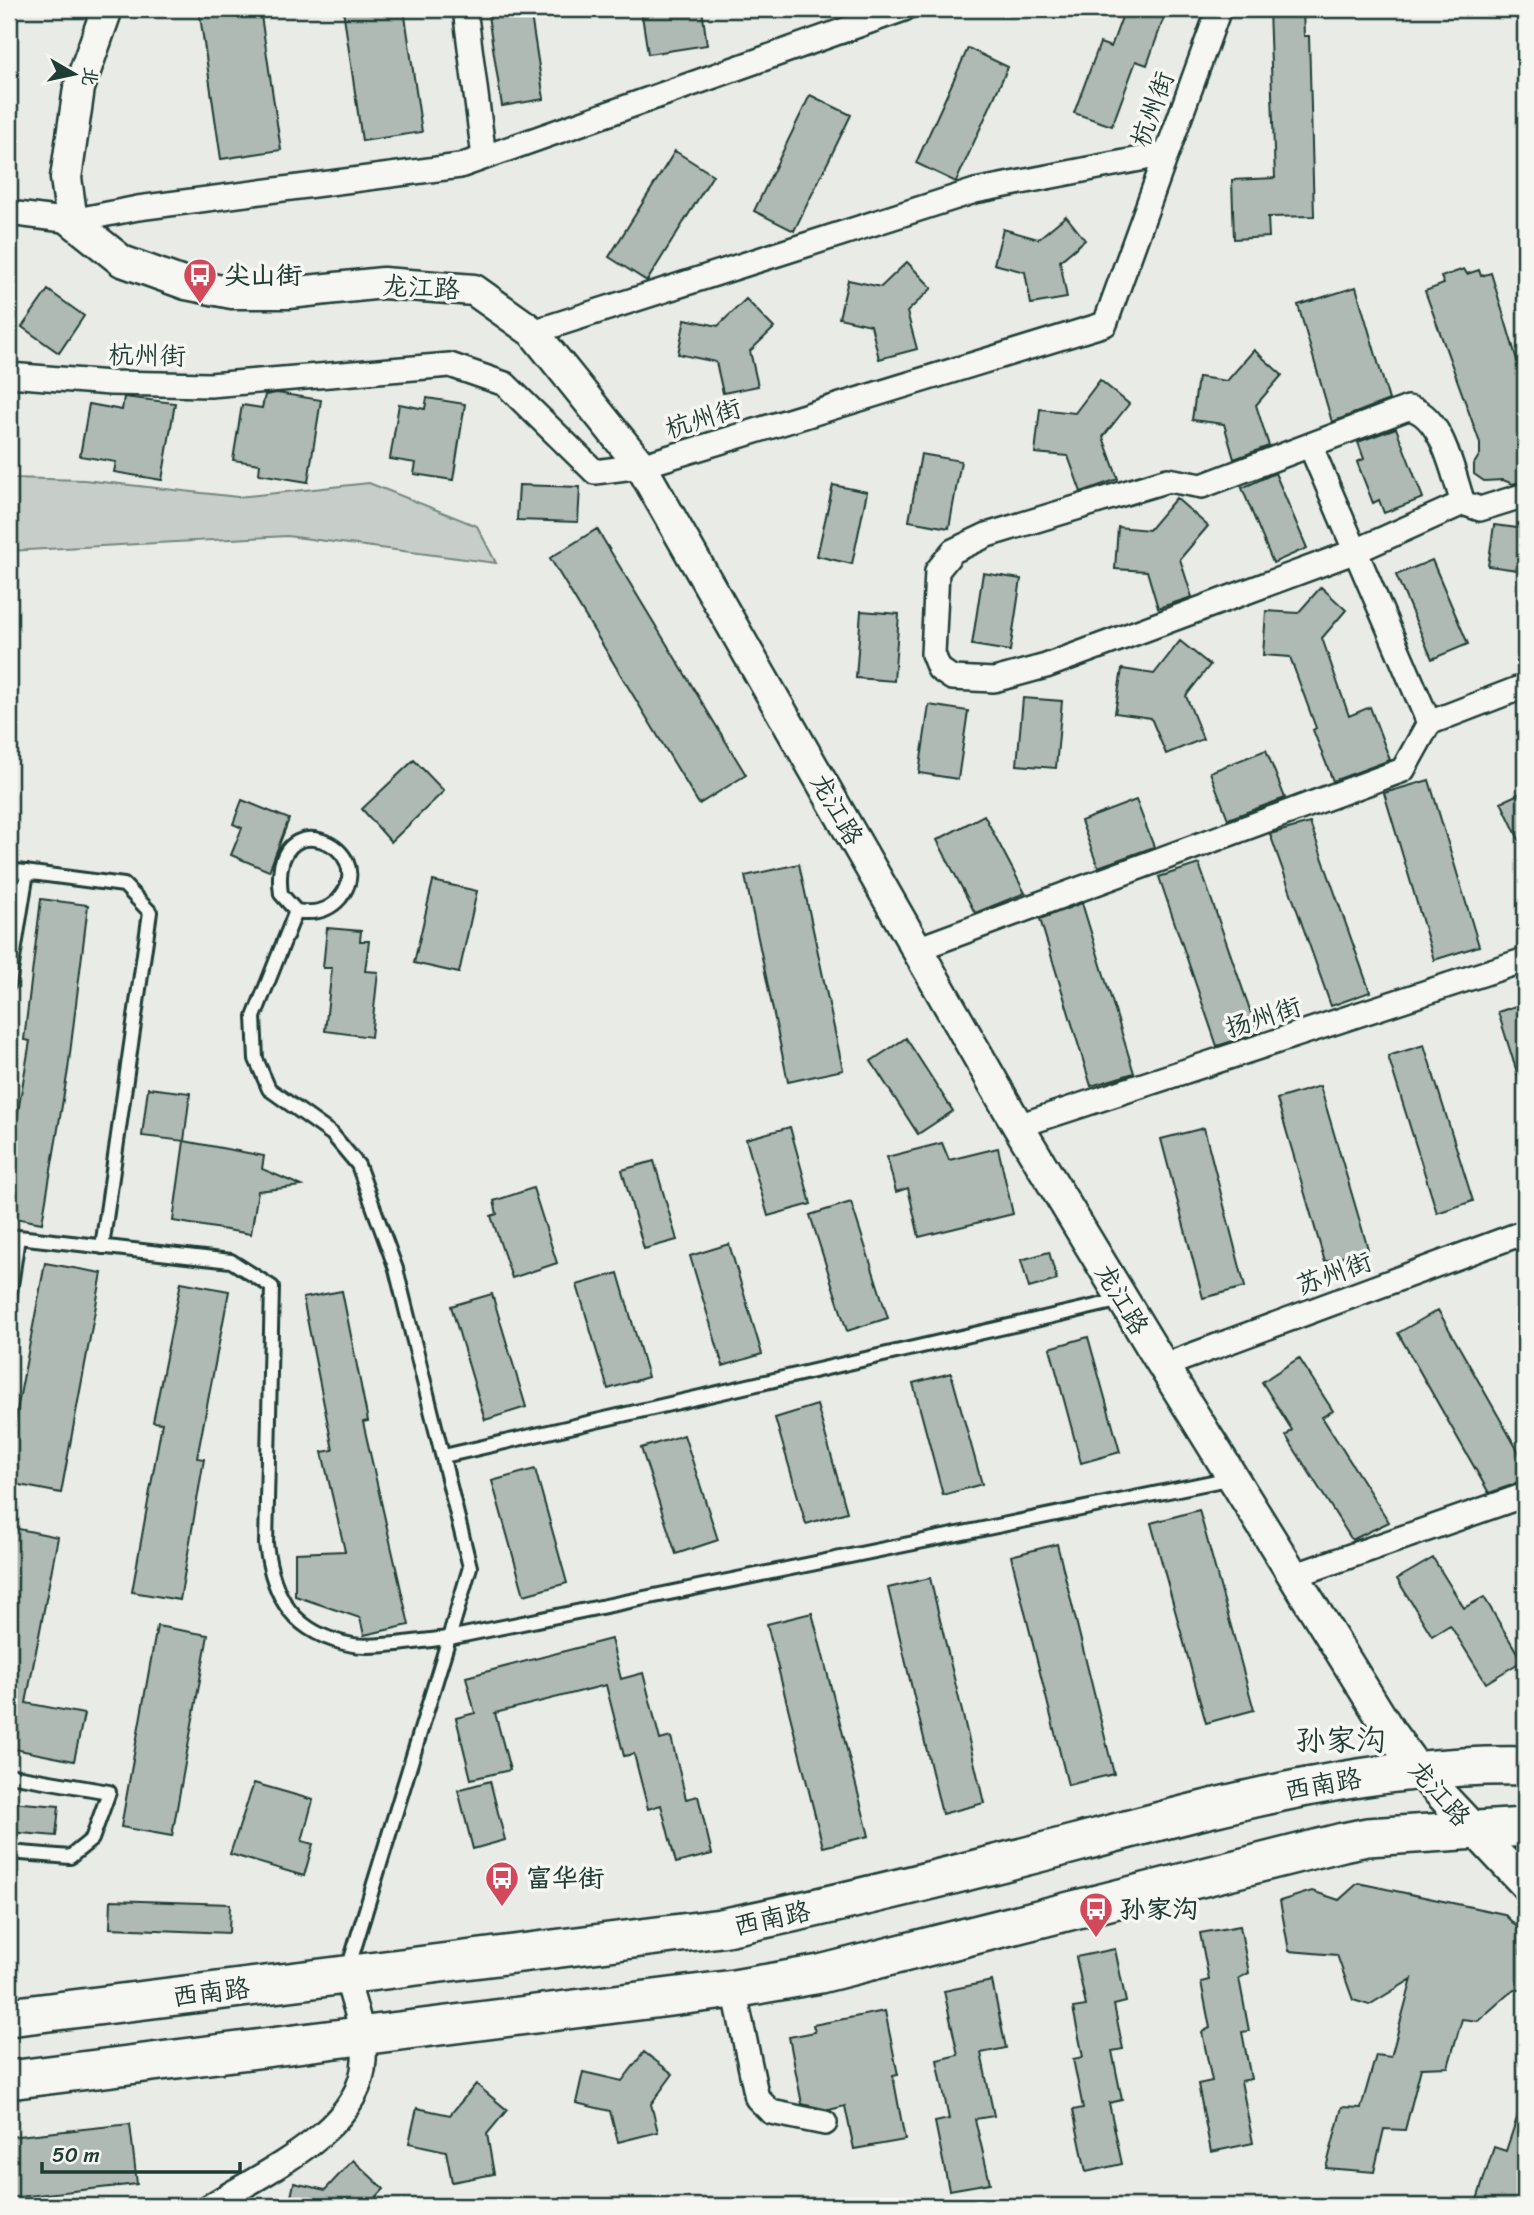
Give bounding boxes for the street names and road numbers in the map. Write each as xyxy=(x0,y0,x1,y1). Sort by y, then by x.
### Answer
street label: 杭州街 xyxy=(1117,64,1187,154)
street label: 龙江路 xyxy=(381,262,461,312)
street label: 杭州街 xyxy=(108,331,186,379)
street label: 杭州街 xyxy=(659,385,747,451)
street label: 龙江路 xyxy=(798,764,876,854)
street label: 扬州街 xyxy=(1219,983,1307,1051)
street label: 苏州街 xyxy=(1289,1238,1379,1308)
street label: 龙江路 xyxy=(1082,1254,1162,1344)
street label: 龙江路 xyxy=(1397,1748,1483,1838)
street label: 西南路 xyxy=(1281,1755,1365,1813)
street label: 西南路 xyxy=(729,1887,815,1949)
street label: 西南路 xyxy=(169,1964,253,2020)

